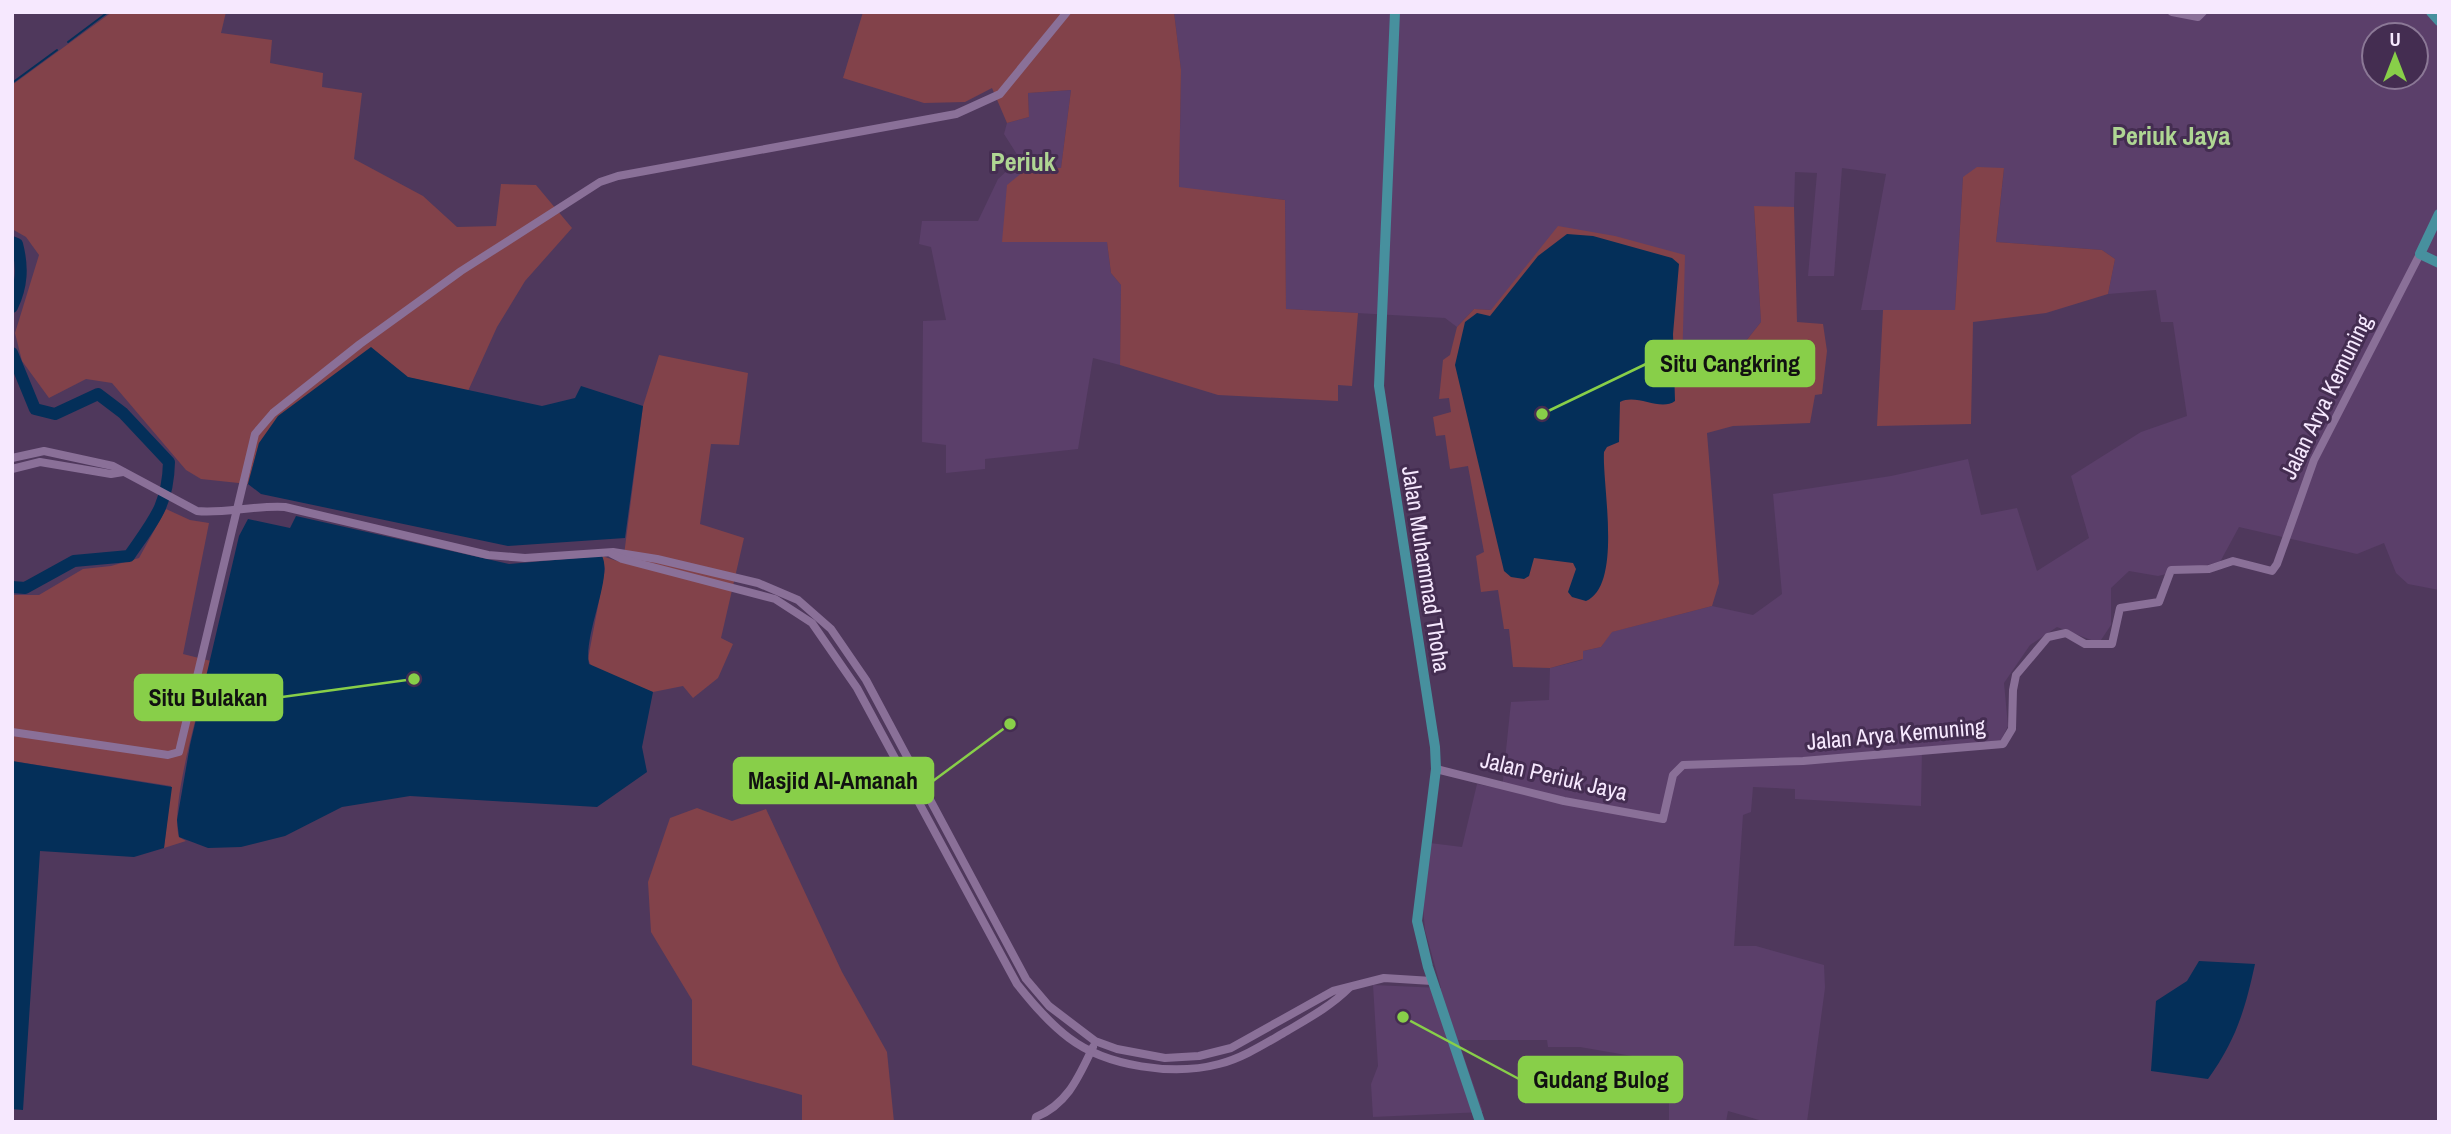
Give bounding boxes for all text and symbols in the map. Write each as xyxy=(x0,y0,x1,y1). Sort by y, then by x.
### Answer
north arrow xyxy=(2360,21,2430,91)
text: U xyxy=(2389,26,2401,52)
district label: Periuk Jaya xyxy=(2112,118,2230,153)
district label: Periuk xyxy=(990,144,1056,179)
street label: Jalan Arya Kemuning xyxy=(2272,309,2379,484)
callout: Situ Cangkring xyxy=(1646,341,1814,386)
text: Situ Cangkring xyxy=(1660,347,1800,379)
street label: Jalan Muhammad Thoha xyxy=(1395,464,1458,675)
callout: Situ Bulakan xyxy=(135,675,282,720)
text: Situ Bulakan xyxy=(148,681,268,713)
street label: Jalan Arya Kemuning xyxy=(1805,710,1987,757)
street label: Jalan Periuk Jaya xyxy=(1478,744,1631,808)
callout: Masjid Al-Amanah xyxy=(734,758,933,803)
text: Masjid Al-Amanah xyxy=(748,764,918,796)
callout: Gudang Bulog xyxy=(1519,1057,1682,1102)
text: Gudang Bulog xyxy=(1533,1063,1669,1095)

